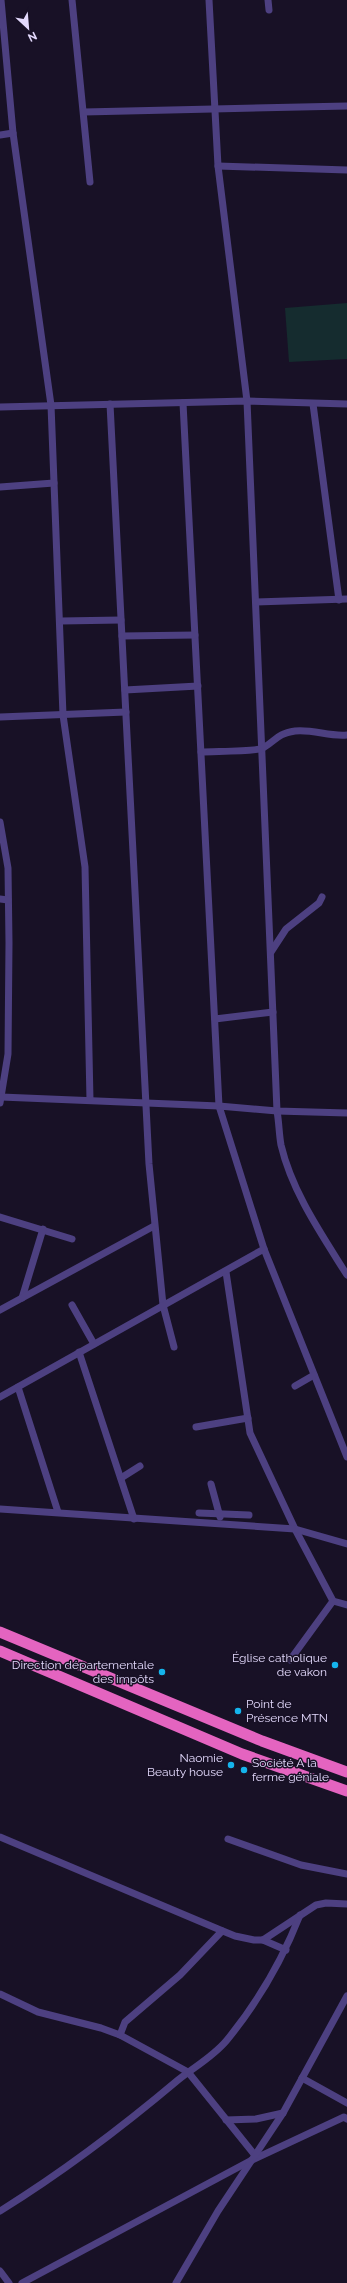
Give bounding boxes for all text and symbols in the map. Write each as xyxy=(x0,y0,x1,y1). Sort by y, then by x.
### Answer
north arrow xyxy=(8,8,48,48)
text: N xyxy=(26,29,39,44)
place label: Église catholique de vakon xyxy=(232,1651,327,1679)
place label: Direction départementale des impôts xyxy=(12,1658,154,1686)
marker: Église catholique de vakon xyxy=(330,1660,340,1670)
marker: Direction départementale des impôts xyxy=(157,1667,167,1677)
place label: Point de Présence MTN xyxy=(246,1697,328,1725)
marker: Point de Présence MTN xyxy=(233,1706,243,1716)
place label: Naomie Beauty house xyxy=(147,1751,223,1779)
place label: Société A la ferme géniale xyxy=(252,1756,329,1784)
marker: Naomie Beauty house xyxy=(226,1760,236,1770)
marker: Société A la ferme géniale xyxy=(239,1765,249,1775)

